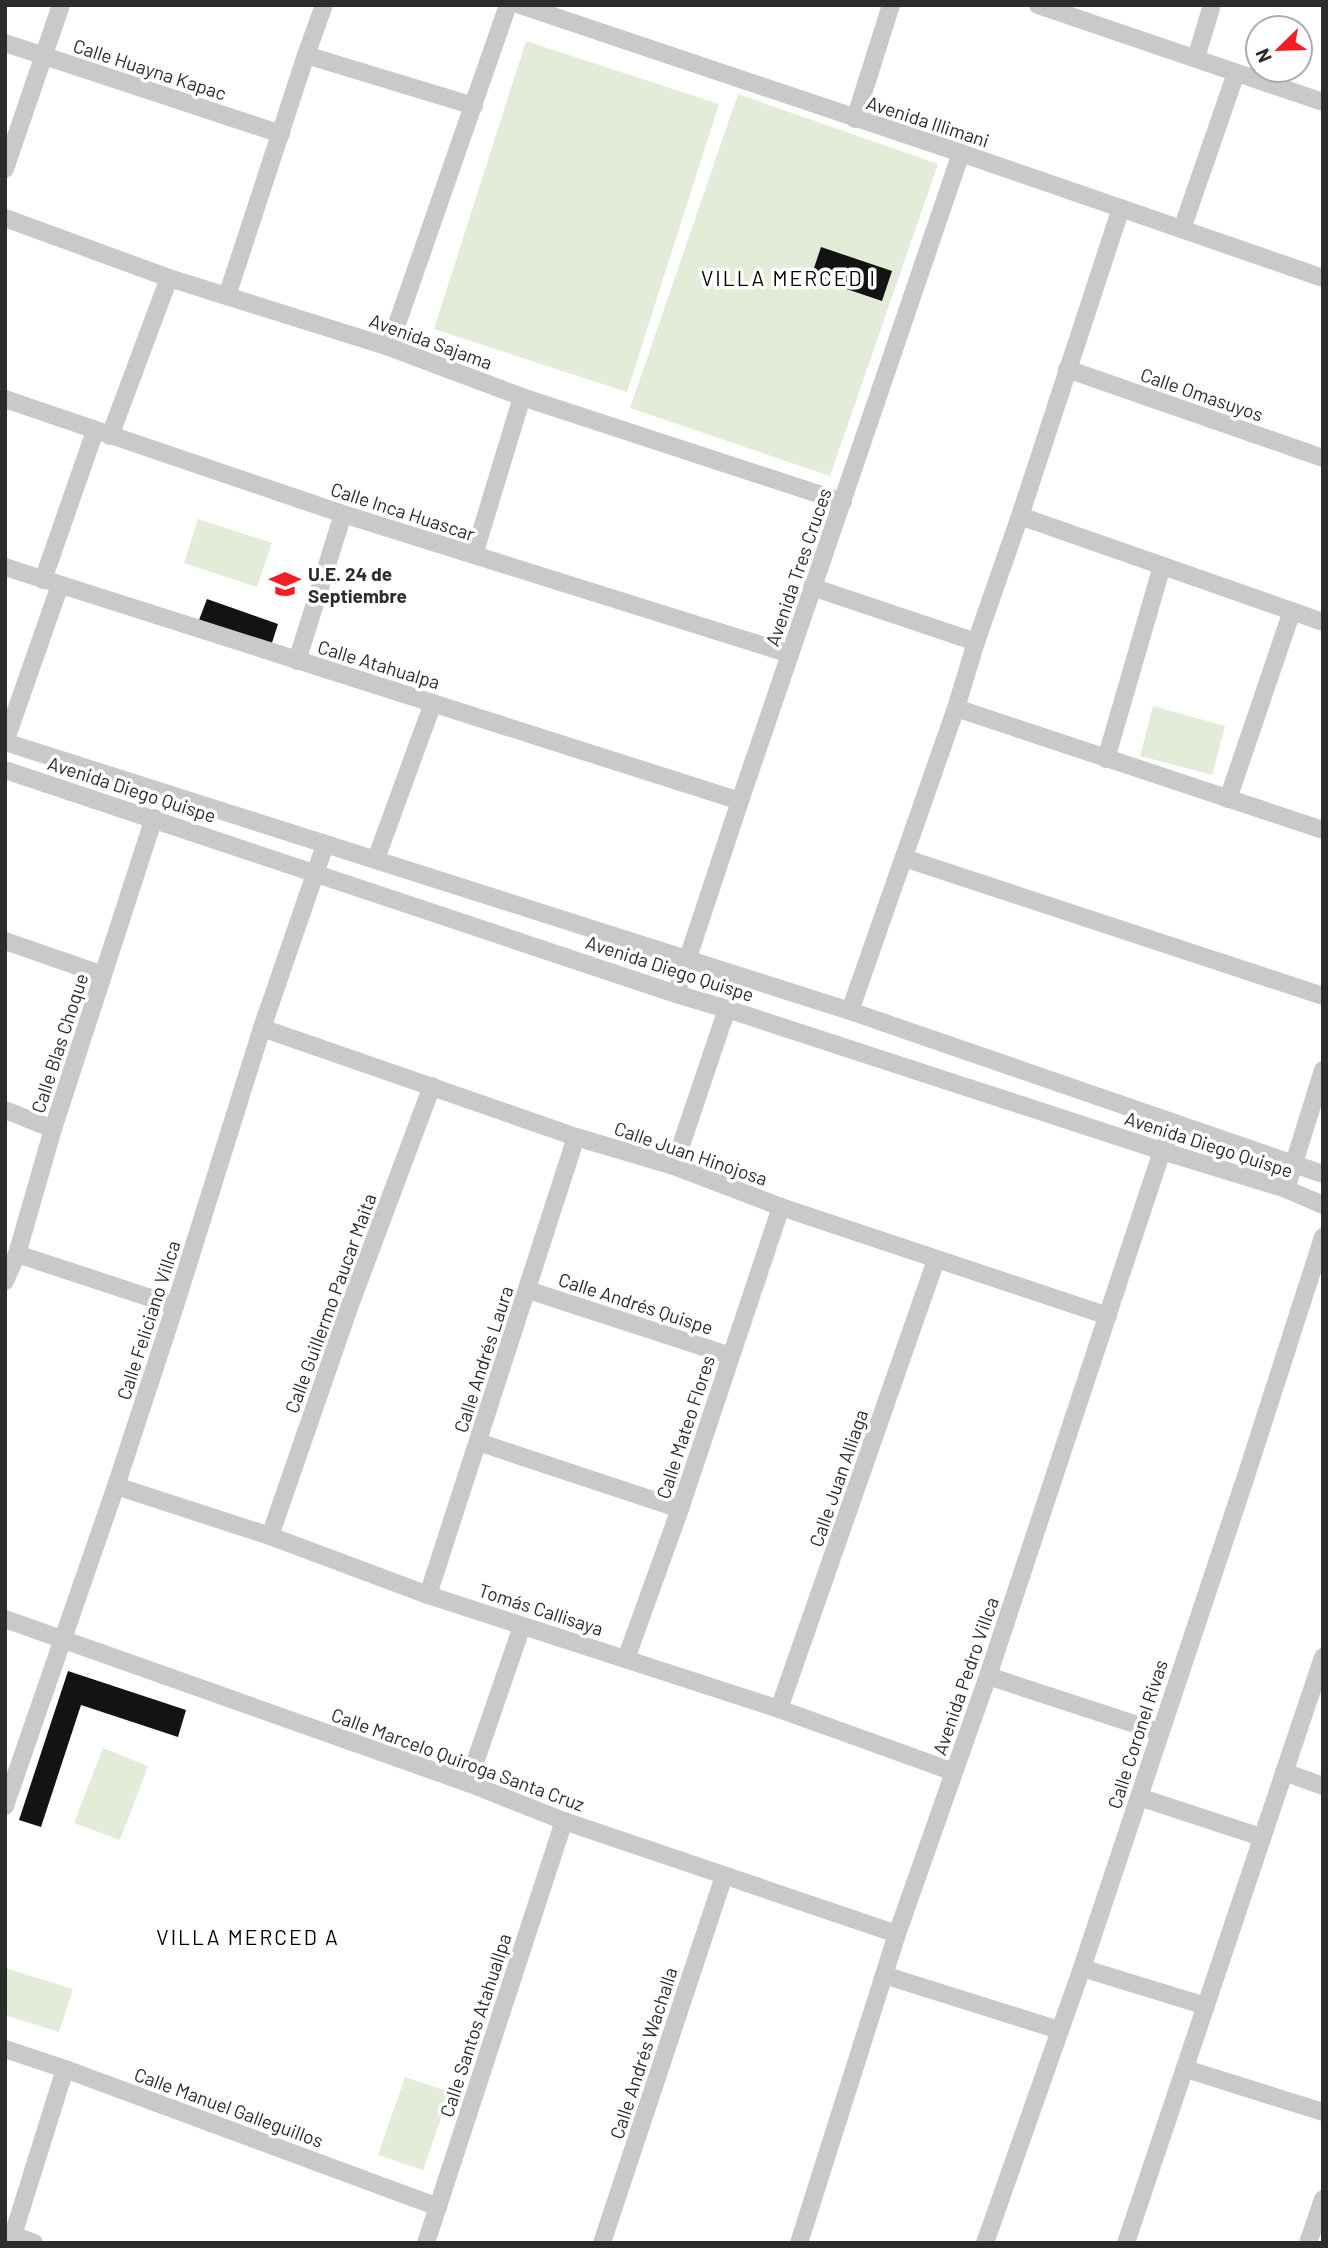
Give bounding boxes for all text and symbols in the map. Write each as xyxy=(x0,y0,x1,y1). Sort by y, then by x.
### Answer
north arrow xyxy=(1244,14,1314,84)
street label: Calle Huayna Kapac xyxy=(70,33,230,105)
text: N xyxy=(1250,46,1276,66)
street label: Avenida Illimani xyxy=(864,90,992,152)
district label: VILLA MERCED I xyxy=(701,265,877,290)
street label: Avenida Sajama xyxy=(366,308,496,374)
street label: Calle Omasuyos xyxy=(1138,362,1266,426)
street label: Calle Inca Huascar xyxy=(328,477,478,545)
street label: Avenida Tres Cruces xyxy=(760,485,836,649)
place label: U.E. 24 de Septiembre xyxy=(308,562,407,607)
school or university icon: U.E. 24 de Septiembre xyxy=(268,567,302,601)
street label: Calle Atahualpa xyxy=(315,635,443,693)
street label: Avenida Diego Quispe xyxy=(45,751,219,827)
street label: Avenida Diego Quispe xyxy=(583,930,757,1006)
street label: Calle Blas Choque xyxy=(26,970,92,1116)
street label: Avenida Diego Quispe xyxy=(1122,1106,1296,1182)
street label: Calle Juan Hinojosa xyxy=(611,1116,771,1190)
street label: Calle Guillermo Paucar Maita xyxy=(279,1190,381,1416)
street label: Calle Feliciano Villca xyxy=(111,1237,185,1403)
street label: Calle Andrés Quispe xyxy=(556,1267,716,1339)
street label: Calle Andrés Laura xyxy=(448,1283,518,1435)
street label: Calle Mateo Flores xyxy=(651,1352,719,1502)
street label: Calle Juan Alliaga xyxy=(804,1406,872,1550)
street label: Tomás Callisaya xyxy=(476,1578,606,1640)
street label: Avenida Pedro Villca xyxy=(927,1594,1003,1758)
street label: Calle Coronel Rivas xyxy=(1102,1657,1172,1811)
street label: Calle Marcelo Quiroga Santa Cruz xyxy=(328,1702,588,1816)
district label: VILLA MERCED A xyxy=(156,1924,340,1949)
street label: Calle Santos Atahuallpa xyxy=(434,1930,516,2120)
street label: Calle Andrés Wachalla xyxy=(604,1964,682,2142)
street label: Calle Manuel Galleguillos xyxy=(131,2062,327,2152)

